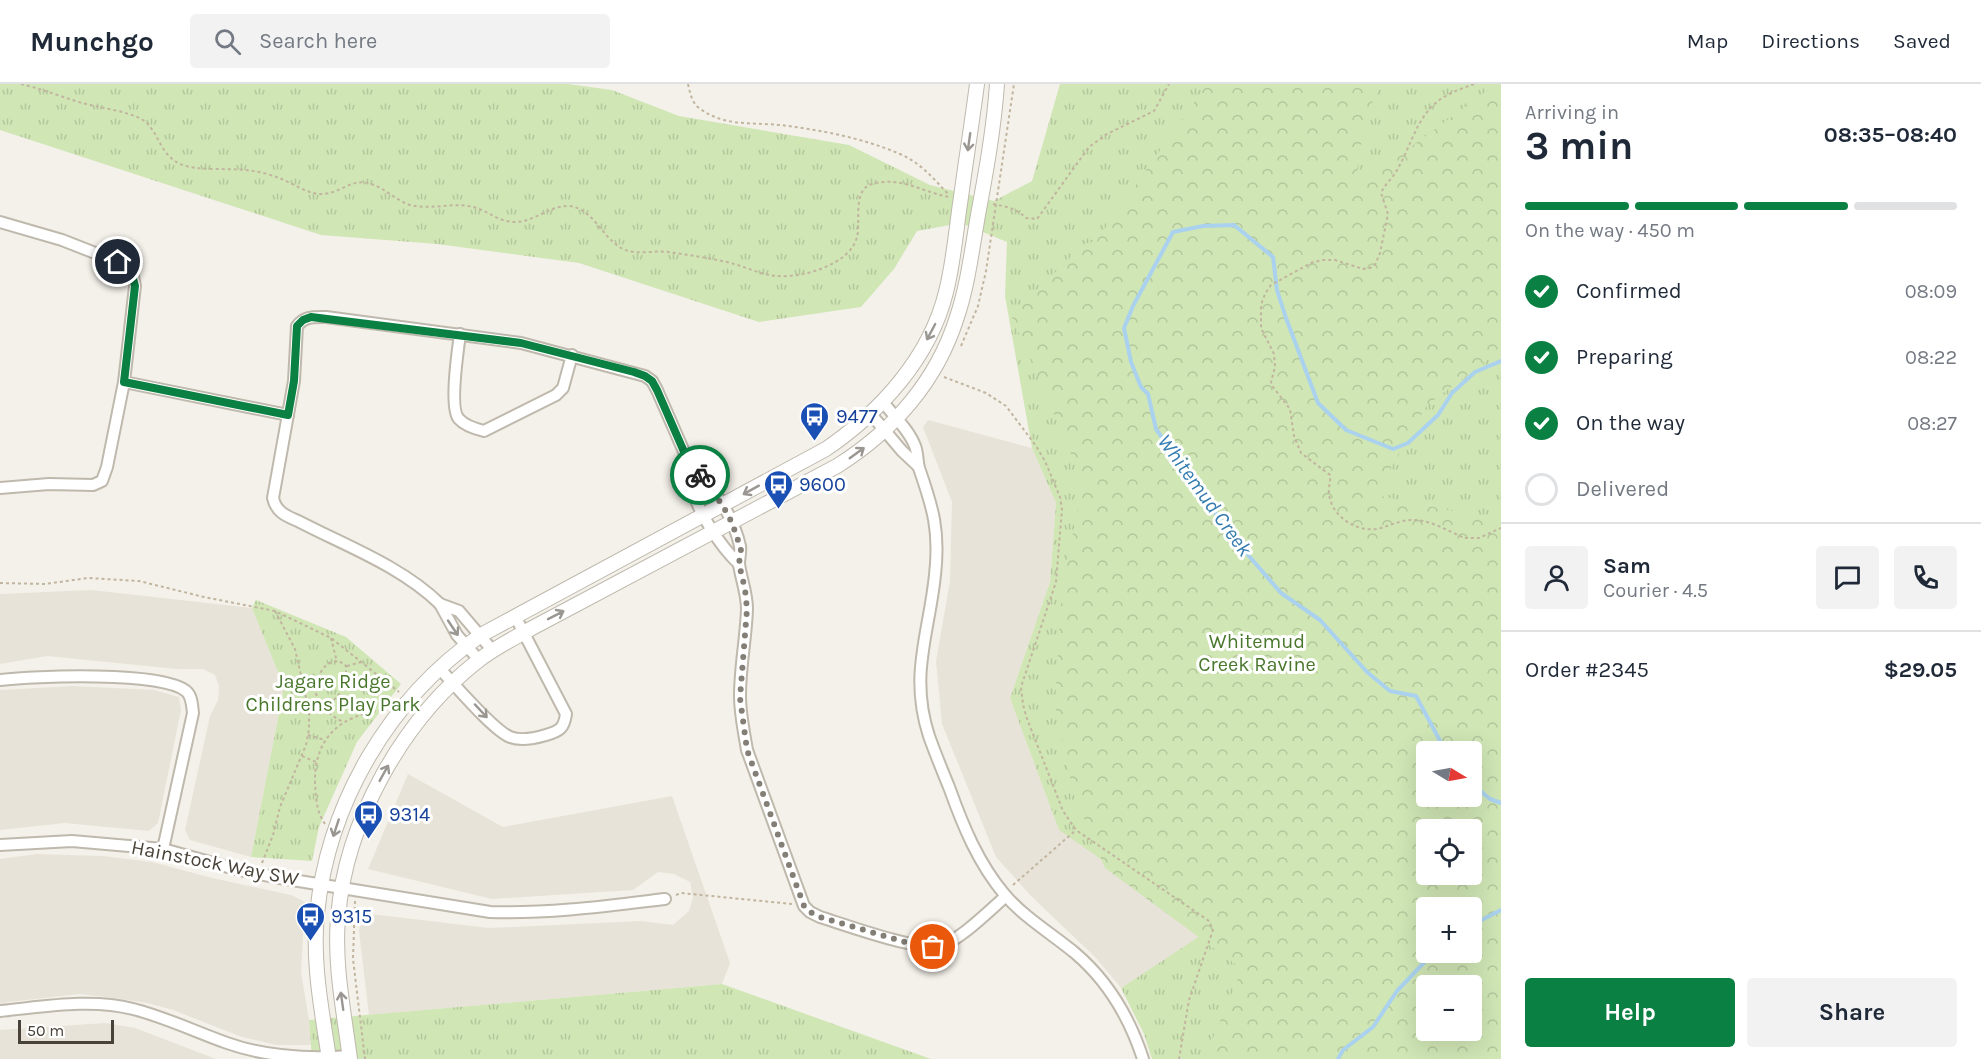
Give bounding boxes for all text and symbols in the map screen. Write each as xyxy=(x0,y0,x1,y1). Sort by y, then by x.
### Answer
search box xyxy=(190,14,610,68)
text: Munchgo xyxy=(30,25,154,58)
icon: search xyxy=(211,25,244,58)
text: Search here xyxy=(259,28,377,54)
text: Map xyxy=(1687,29,1728,53)
text: Directions xyxy=(1761,29,1860,53)
text: Saved xyxy=(1893,29,1951,53)
text: Arriving in xyxy=(1525,101,1619,124)
text: 08:35–08:40 xyxy=(1824,122,1957,148)
text: 3 min xyxy=(1525,123,1633,169)
one-way arrow xyxy=(963,132,974,151)
text: On the way · 450 m xyxy=(1525,219,1695,242)
pin xyxy=(92,236,143,287)
icon: home xyxy=(101,245,134,278)
icon: check xyxy=(1525,275,1558,308)
text: Confirmed xyxy=(1576,278,1682,304)
text: 08:09 xyxy=(1905,280,1957,303)
one-way arrow xyxy=(924,323,936,341)
icon: check xyxy=(1525,341,1558,374)
text: Preparing xyxy=(1576,344,1673,370)
text: 08:22 xyxy=(1905,346,1957,369)
bus stop icon: 9477 xyxy=(799,400,831,442)
place label: 9477 xyxy=(836,405,878,428)
icon: check xyxy=(1525,407,1558,440)
text: On the way xyxy=(1576,410,1685,436)
text: 08:27 xyxy=(1907,412,1957,435)
water label: Whitemud Creek xyxy=(1153,429,1257,561)
courier xyxy=(670,445,730,505)
one-way arrow xyxy=(848,447,864,459)
icon: bike xyxy=(684,459,717,492)
bus stop icon: 9600 xyxy=(762,468,794,510)
place label: 9600 xyxy=(799,473,846,496)
text: Delivered xyxy=(1576,476,1669,502)
one-way arrow xyxy=(743,485,760,497)
button: person xyxy=(1525,546,1588,609)
button: chat xyxy=(1816,546,1879,609)
button: phone xyxy=(1894,546,1957,609)
text: Sam xyxy=(1603,553,1651,579)
text: Courier · 4.5 xyxy=(1603,579,1708,602)
one-way arrow xyxy=(547,609,565,621)
one-way arrow xyxy=(447,619,459,636)
park label: Whitemud Creek Ravine xyxy=(1198,630,1316,676)
text: Order #2345 xyxy=(1525,657,1649,683)
text: $29.05 xyxy=(1884,657,1957,683)
park label: Jagare Ridge Childrens Play Park xyxy=(246,670,420,716)
one-way arrow xyxy=(474,704,488,719)
north arrow xyxy=(1416,741,1482,807)
map controls xyxy=(1416,741,1482,1041)
one-way arrow xyxy=(379,764,391,781)
bus stop icon: 9314 xyxy=(352,798,384,840)
place label: 9314 xyxy=(389,803,430,826)
one-way arrow xyxy=(330,818,341,837)
button: locate xyxy=(1416,819,1482,885)
street label: Hainstock Way SW xyxy=(129,835,301,891)
button: + xyxy=(1416,897,1482,963)
bus stop icon: 9315 xyxy=(294,900,326,942)
place label: 9315 xyxy=(331,905,372,928)
pin xyxy=(907,921,958,972)
icon: bag xyxy=(916,930,949,963)
button: − xyxy=(1416,975,1482,1041)
button: Help xyxy=(1525,978,1735,1047)
button: Share xyxy=(1747,978,1957,1047)
one-way arrow xyxy=(337,992,348,1011)
scale bar xyxy=(18,1017,114,1044)
text: 50 m xyxy=(27,1021,64,1040)

